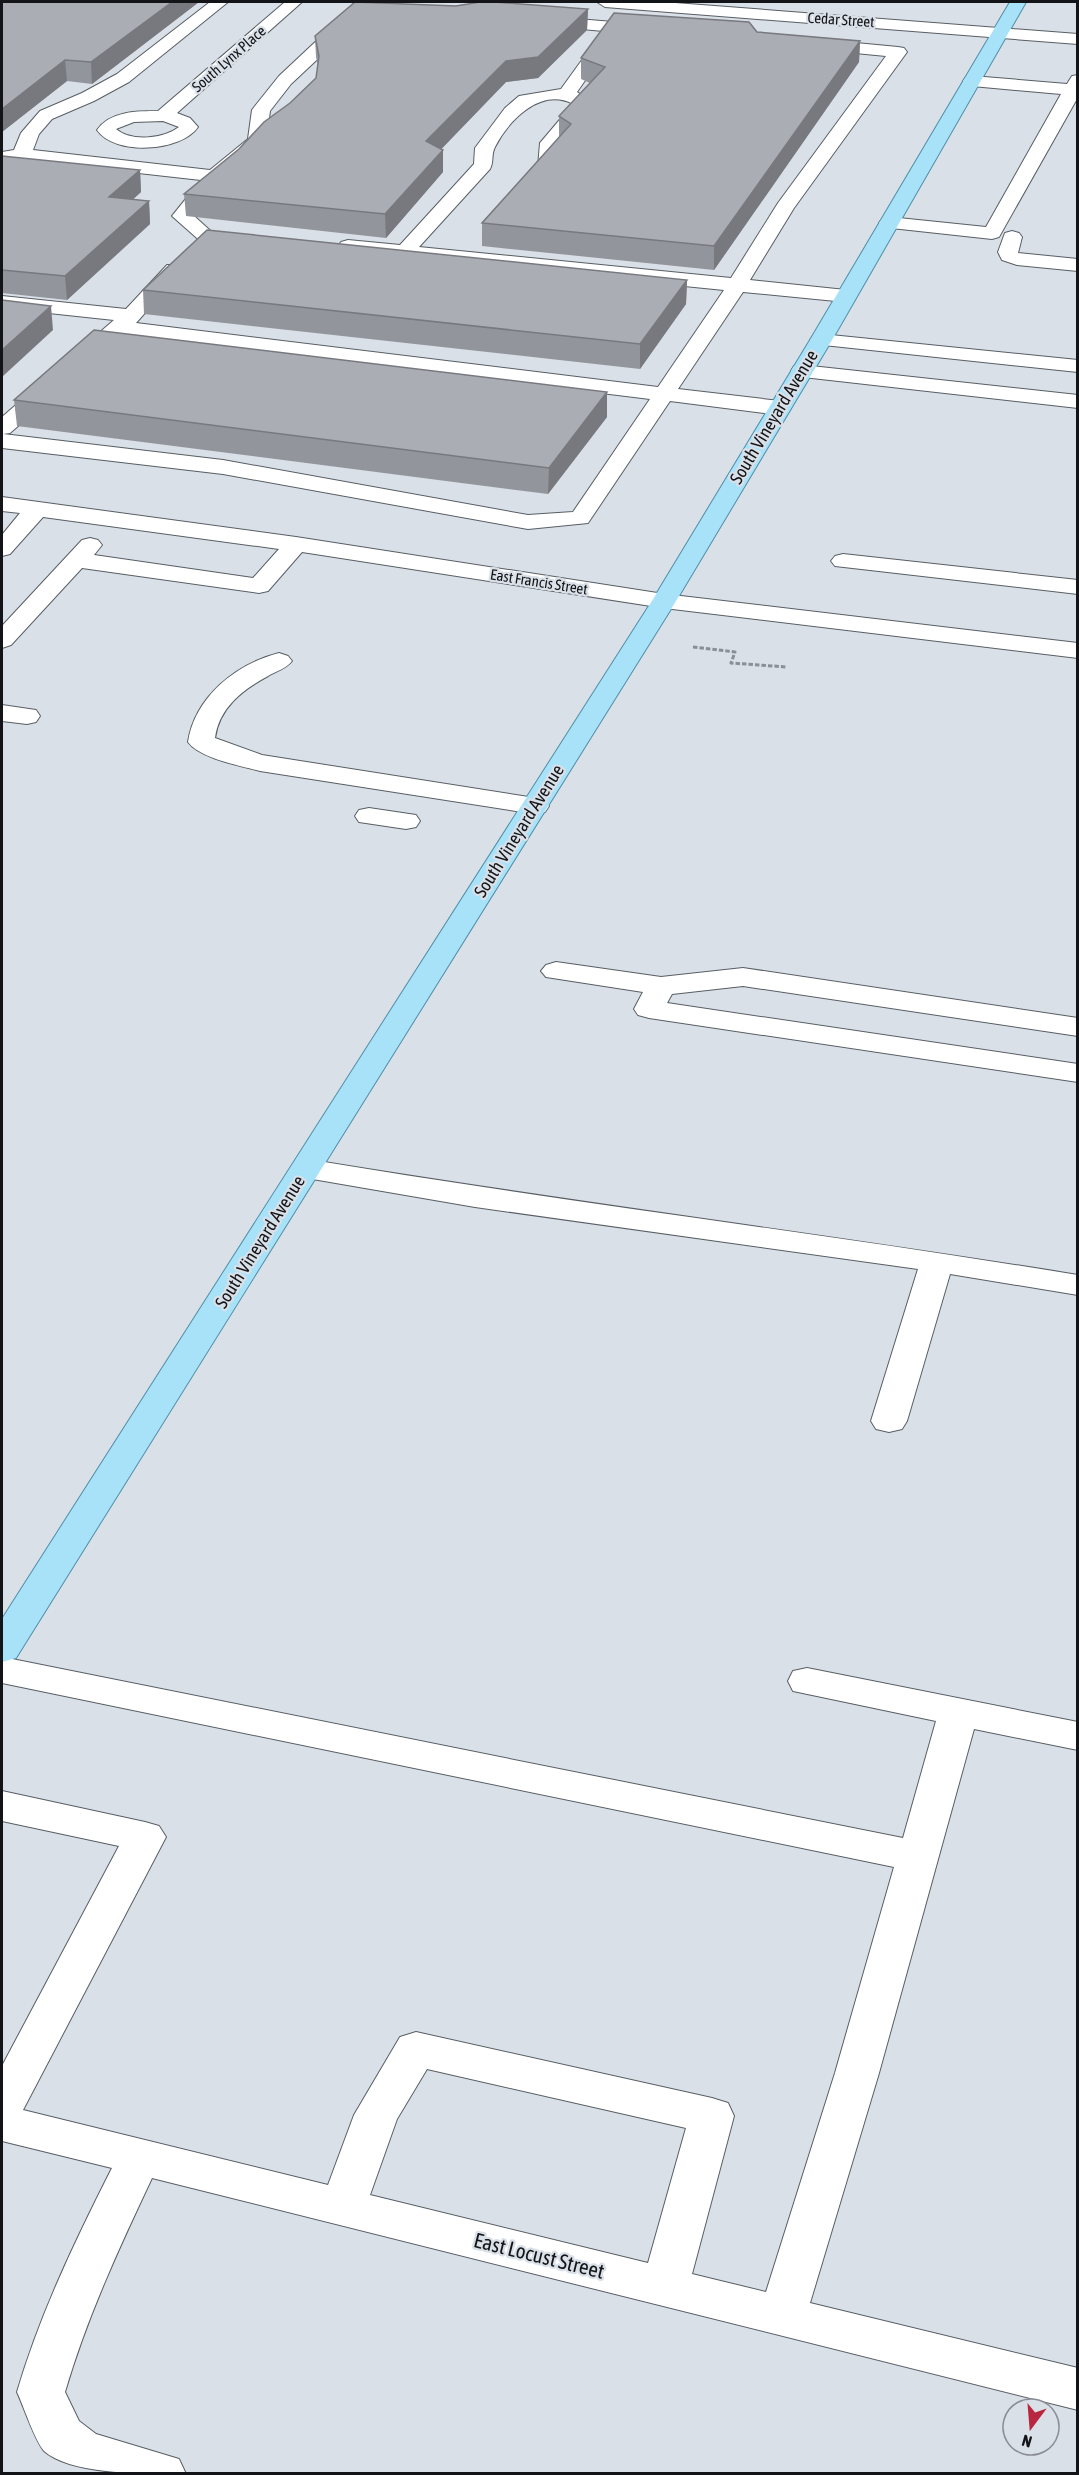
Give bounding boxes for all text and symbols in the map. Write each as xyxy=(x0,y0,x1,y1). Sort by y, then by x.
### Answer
street label: Cedar Street xyxy=(807,9,875,30)
street label: South Lynx Place xyxy=(188,22,269,95)
street label: South Vineyard Avenue xyxy=(725,346,822,488)
street label: East Francis Street xyxy=(489,565,589,598)
street label: South Vineyard Avenue xyxy=(469,761,568,901)
street label: South Vineyard Avenue xyxy=(210,1172,309,1312)
street label: East Locust Street xyxy=(472,2227,607,2283)
north arrow xyxy=(1001,2397,1061,2457)
text: N xyxy=(1020,2431,1034,2451)

